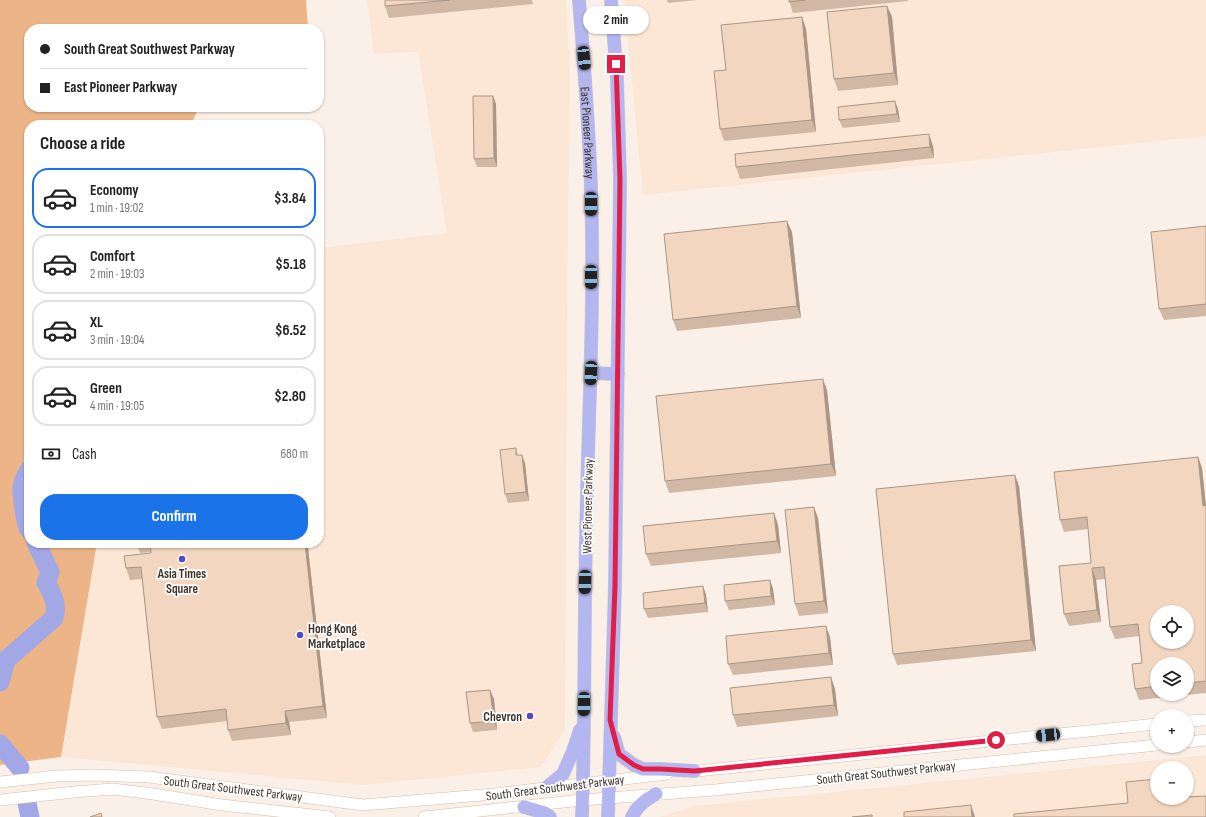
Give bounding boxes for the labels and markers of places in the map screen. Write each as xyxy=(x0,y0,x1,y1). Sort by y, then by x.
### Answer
marker: Asia Times Square xyxy=(177,554,187,564)
place label: Asia Times Square xyxy=(157,566,206,597)
place label: Hong Kong Marketplace xyxy=(308,621,366,652)
marker: Hong Kong Marketplace xyxy=(295,630,305,640)
place label: Chevron xyxy=(483,709,522,725)
marker: Chevron xyxy=(525,711,535,721)

